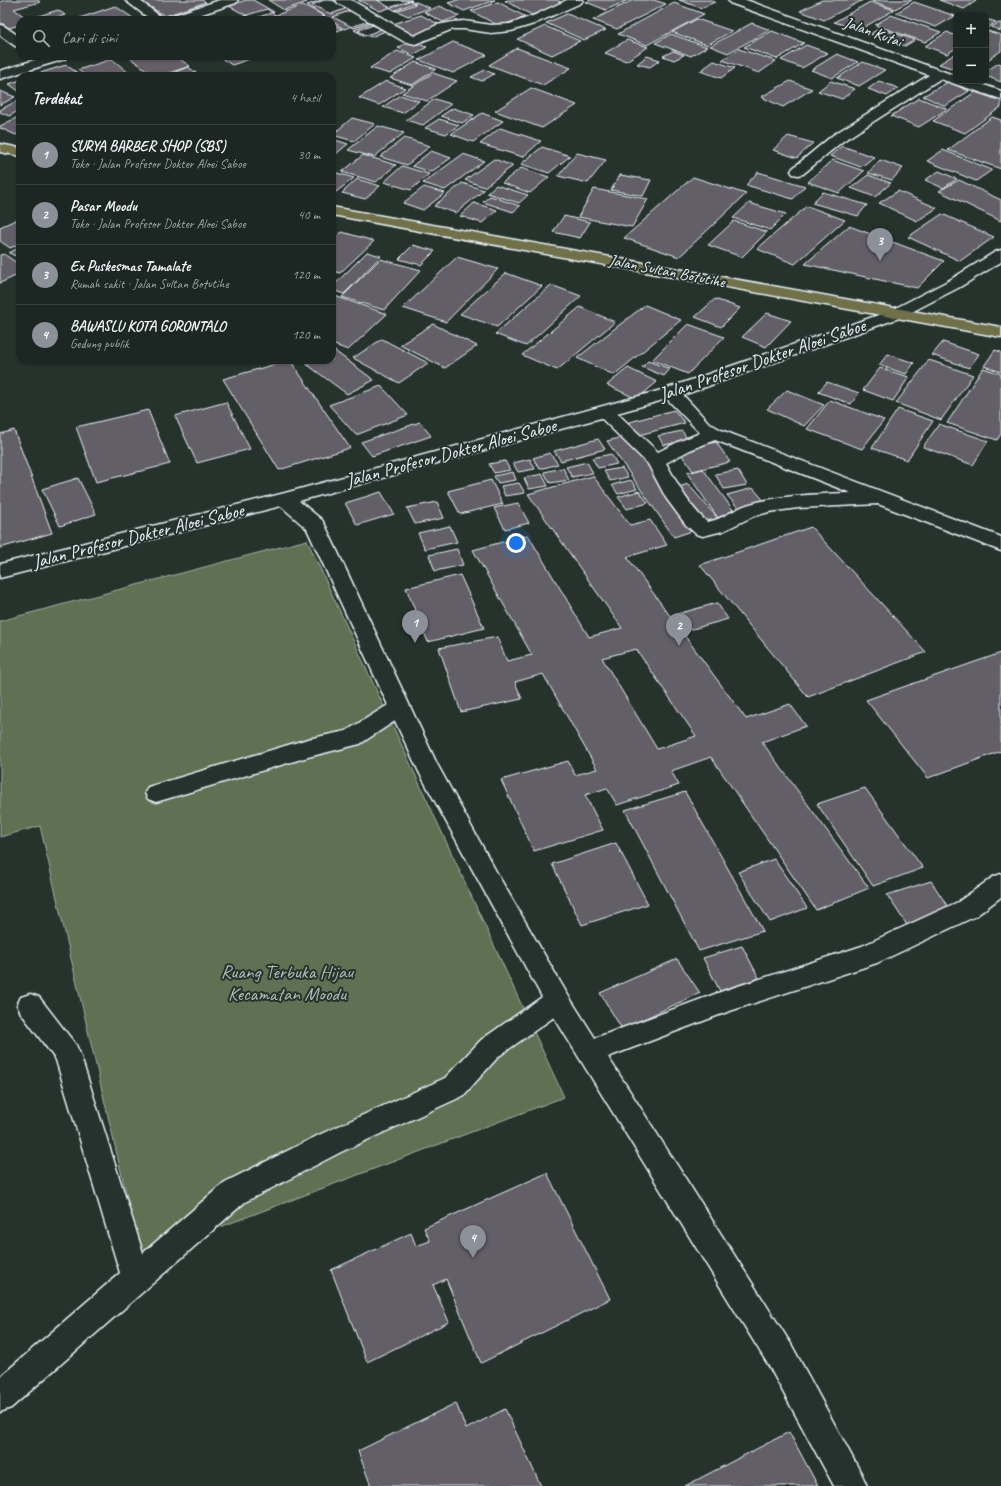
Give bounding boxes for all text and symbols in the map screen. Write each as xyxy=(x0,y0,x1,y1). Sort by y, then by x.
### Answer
street label: Jalan Kutai xyxy=(840,12,907,52)
map controls xyxy=(953,12,989,84)
button: + xyxy=(953,12,989,48)
search box xyxy=(16,16,336,60)
icon: search xyxy=(30,27,52,49)
text: Cari di sini xyxy=(62,29,117,48)
button: − xyxy=(953,48,989,84)
text: Terdekat xyxy=(32,88,82,109)
text: 4 hasil xyxy=(290,90,320,106)
text: SURYA BARBER SHOP (SBS) xyxy=(70,137,226,156)
text: 1 xyxy=(42,147,48,163)
text: 30 m xyxy=(298,147,320,163)
text: Toko · Jalan Profesor Dokter Aloei Saboe xyxy=(70,156,246,172)
text: Pasar Moodu xyxy=(70,197,137,216)
text: 2 xyxy=(42,207,48,223)
text: 40 m xyxy=(298,207,320,223)
text: Toko · Jalan Profesor Dokter Aloei Saboe xyxy=(70,216,246,232)
pin: 3 xyxy=(867,228,893,261)
street label: Jalan Sultan Botutihe xyxy=(606,250,728,292)
text: Ex Puskesmas Tamalate xyxy=(70,257,190,276)
text: 3 xyxy=(42,267,48,283)
text: 120 m xyxy=(292,267,320,283)
text: Rumah sakit · Jalan Sultan Botutihe xyxy=(70,276,229,292)
street label: Jalan Profesor Dokter Aloei Saboe xyxy=(655,313,870,407)
text: BAWASLU KOTA GORONTALO xyxy=(70,317,226,336)
text: 4 xyxy=(42,327,48,343)
text: 120 m xyxy=(292,327,320,343)
text: Gedung publik xyxy=(70,336,129,352)
street label: Jalan Profesor Dokter Aloei Saboe xyxy=(342,413,561,493)
street label: Jalan Profesor Dokter Aloei Saboe xyxy=(29,498,248,574)
your location xyxy=(506,533,526,553)
pin: 1 xyxy=(402,610,428,643)
pin: 2 xyxy=(666,613,692,646)
park label: Ruang Terbuka Hijau Kecamatan Moodu xyxy=(221,960,355,1006)
pin: 4 xyxy=(460,1225,486,1258)

